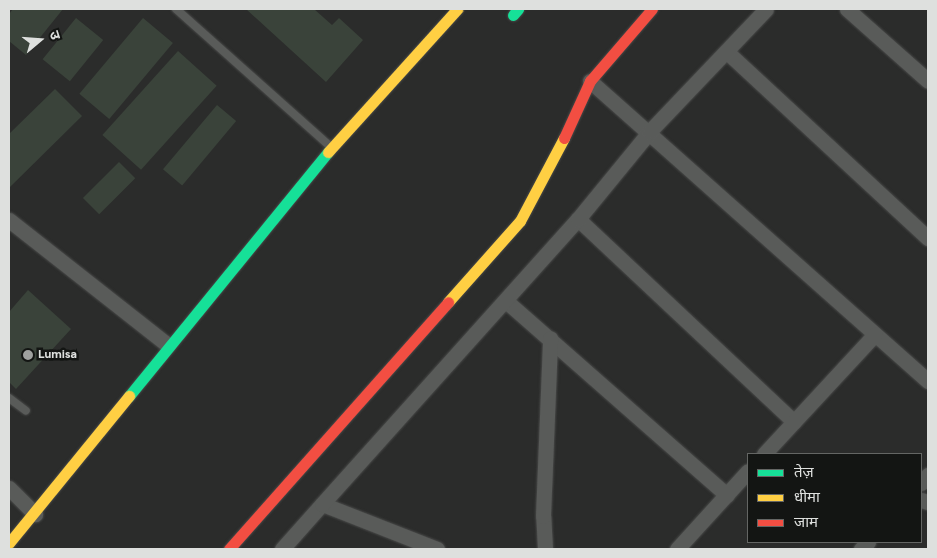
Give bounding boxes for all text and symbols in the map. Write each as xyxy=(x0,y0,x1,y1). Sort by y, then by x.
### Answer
north arrow xyxy=(15,15,65,65)
text: उ xyxy=(45,29,64,42)
place label: Lumisa xyxy=(38,348,77,362)
marker: Lumisa xyxy=(22,349,34,361)
legend xyxy=(747,453,922,543)
text: तेज़ xyxy=(794,463,814,481)
text: धीमा xyxy=(794,488,820,506)
text: जाम xyxy=(794,513,818,531)

